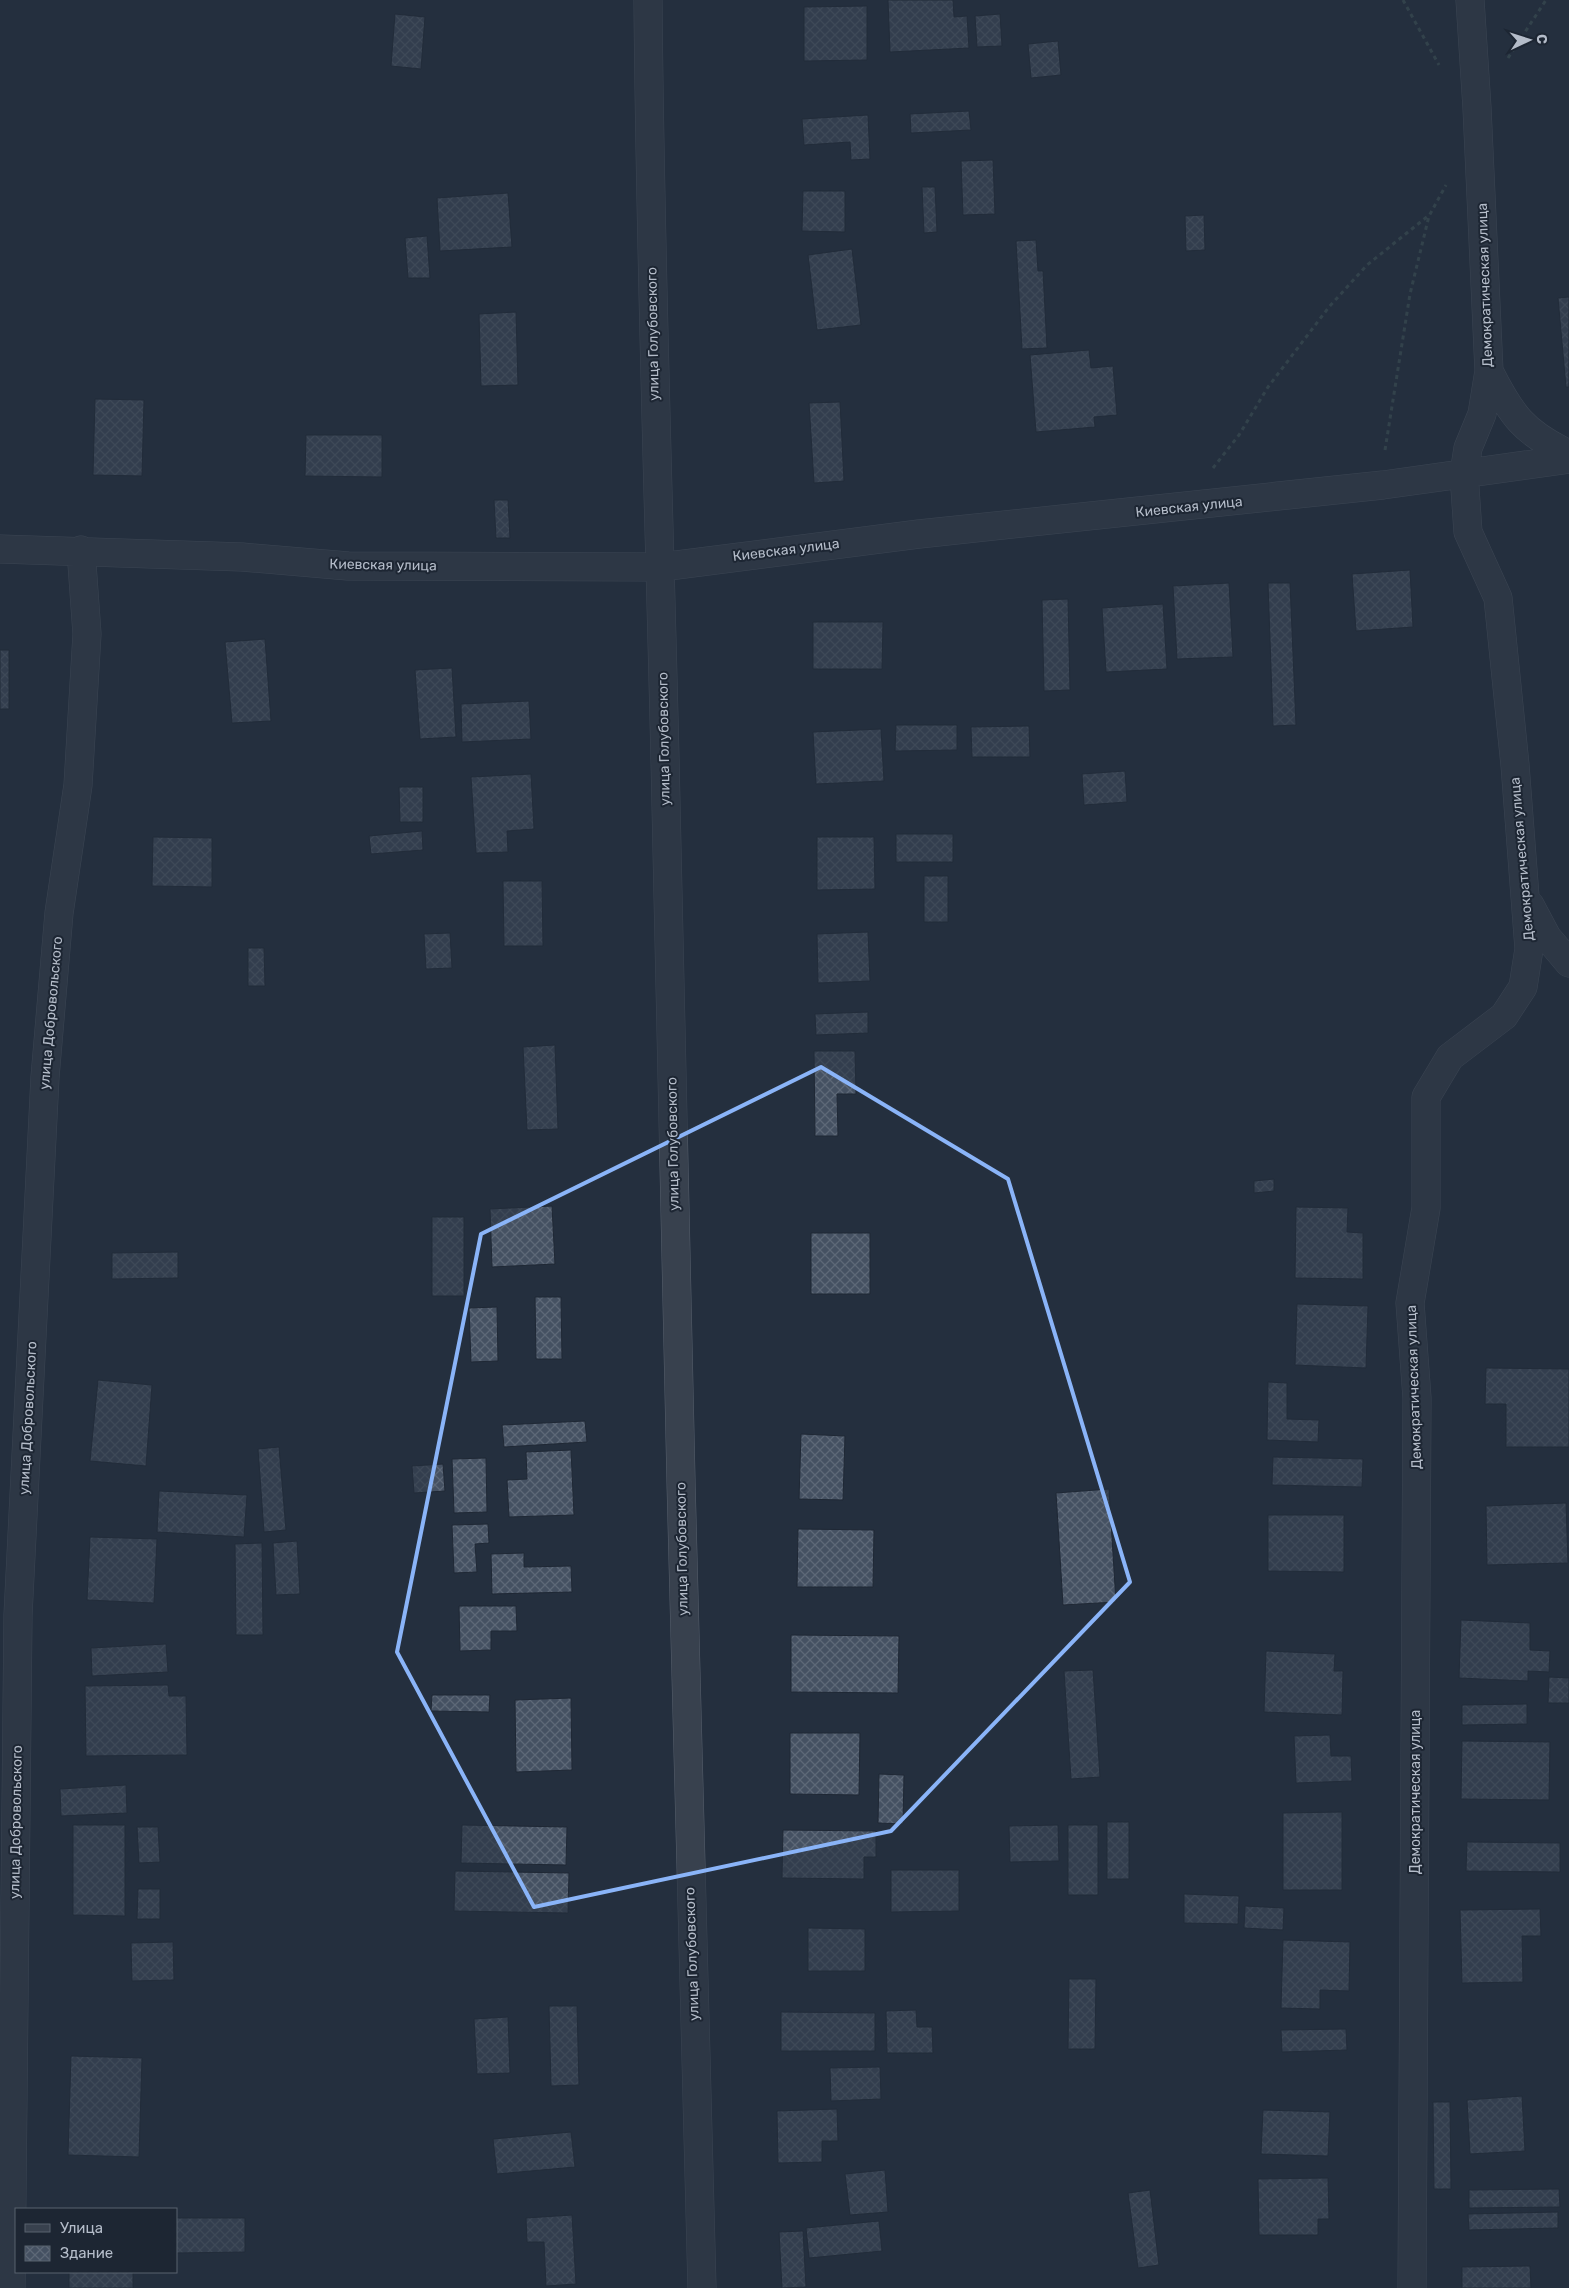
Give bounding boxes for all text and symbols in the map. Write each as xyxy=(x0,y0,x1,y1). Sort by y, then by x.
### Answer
north arrow xyxy=(1504,15,1554,65)
text: С xyxy=(1533,34,1550,45)
street label: Демократическая улица xyxy=(1474,203,1496,367)
street label: улица Голубовского xyxy=(643,267,663,401)
street label: Киевская улица xyxy=(1135,493,1243,521)
street label: Киевская улица xyxy=(732,535,840,565)
street label: Киевская улица xyxy=(329,556,437,574)
street label: улица Голубовского xyxy=(654,672,674,806)
street label: Демократическая улица xyxy=(1506,776,1538,942)
street label: улица Добровольского xyxy=(36,936,66,1090)
street label: улица Голубовского xyxy=(663,1077,683,1211)
street label: Демократическая улица xyxy=(1403,1305,1425,1469)
street label: улица Добровольского xyxy=(15,1341,41,1495)
street label: улица Голубовского xyxy=(672,1482,692,1616)
street label: Демократическая улица xyxy=(1407,1710,1424,1874)
street label: улица Добровольского xyxy=(6,1745,26,1899)
street label: улица Голубовского xyxy=(681,1887,703,2021)
legend xyxy=(15,2208,178,2273)
text: Улица xyxy=(60,2219,103,2237)
text: Здание xyxy=(60,2244,113,2262)

